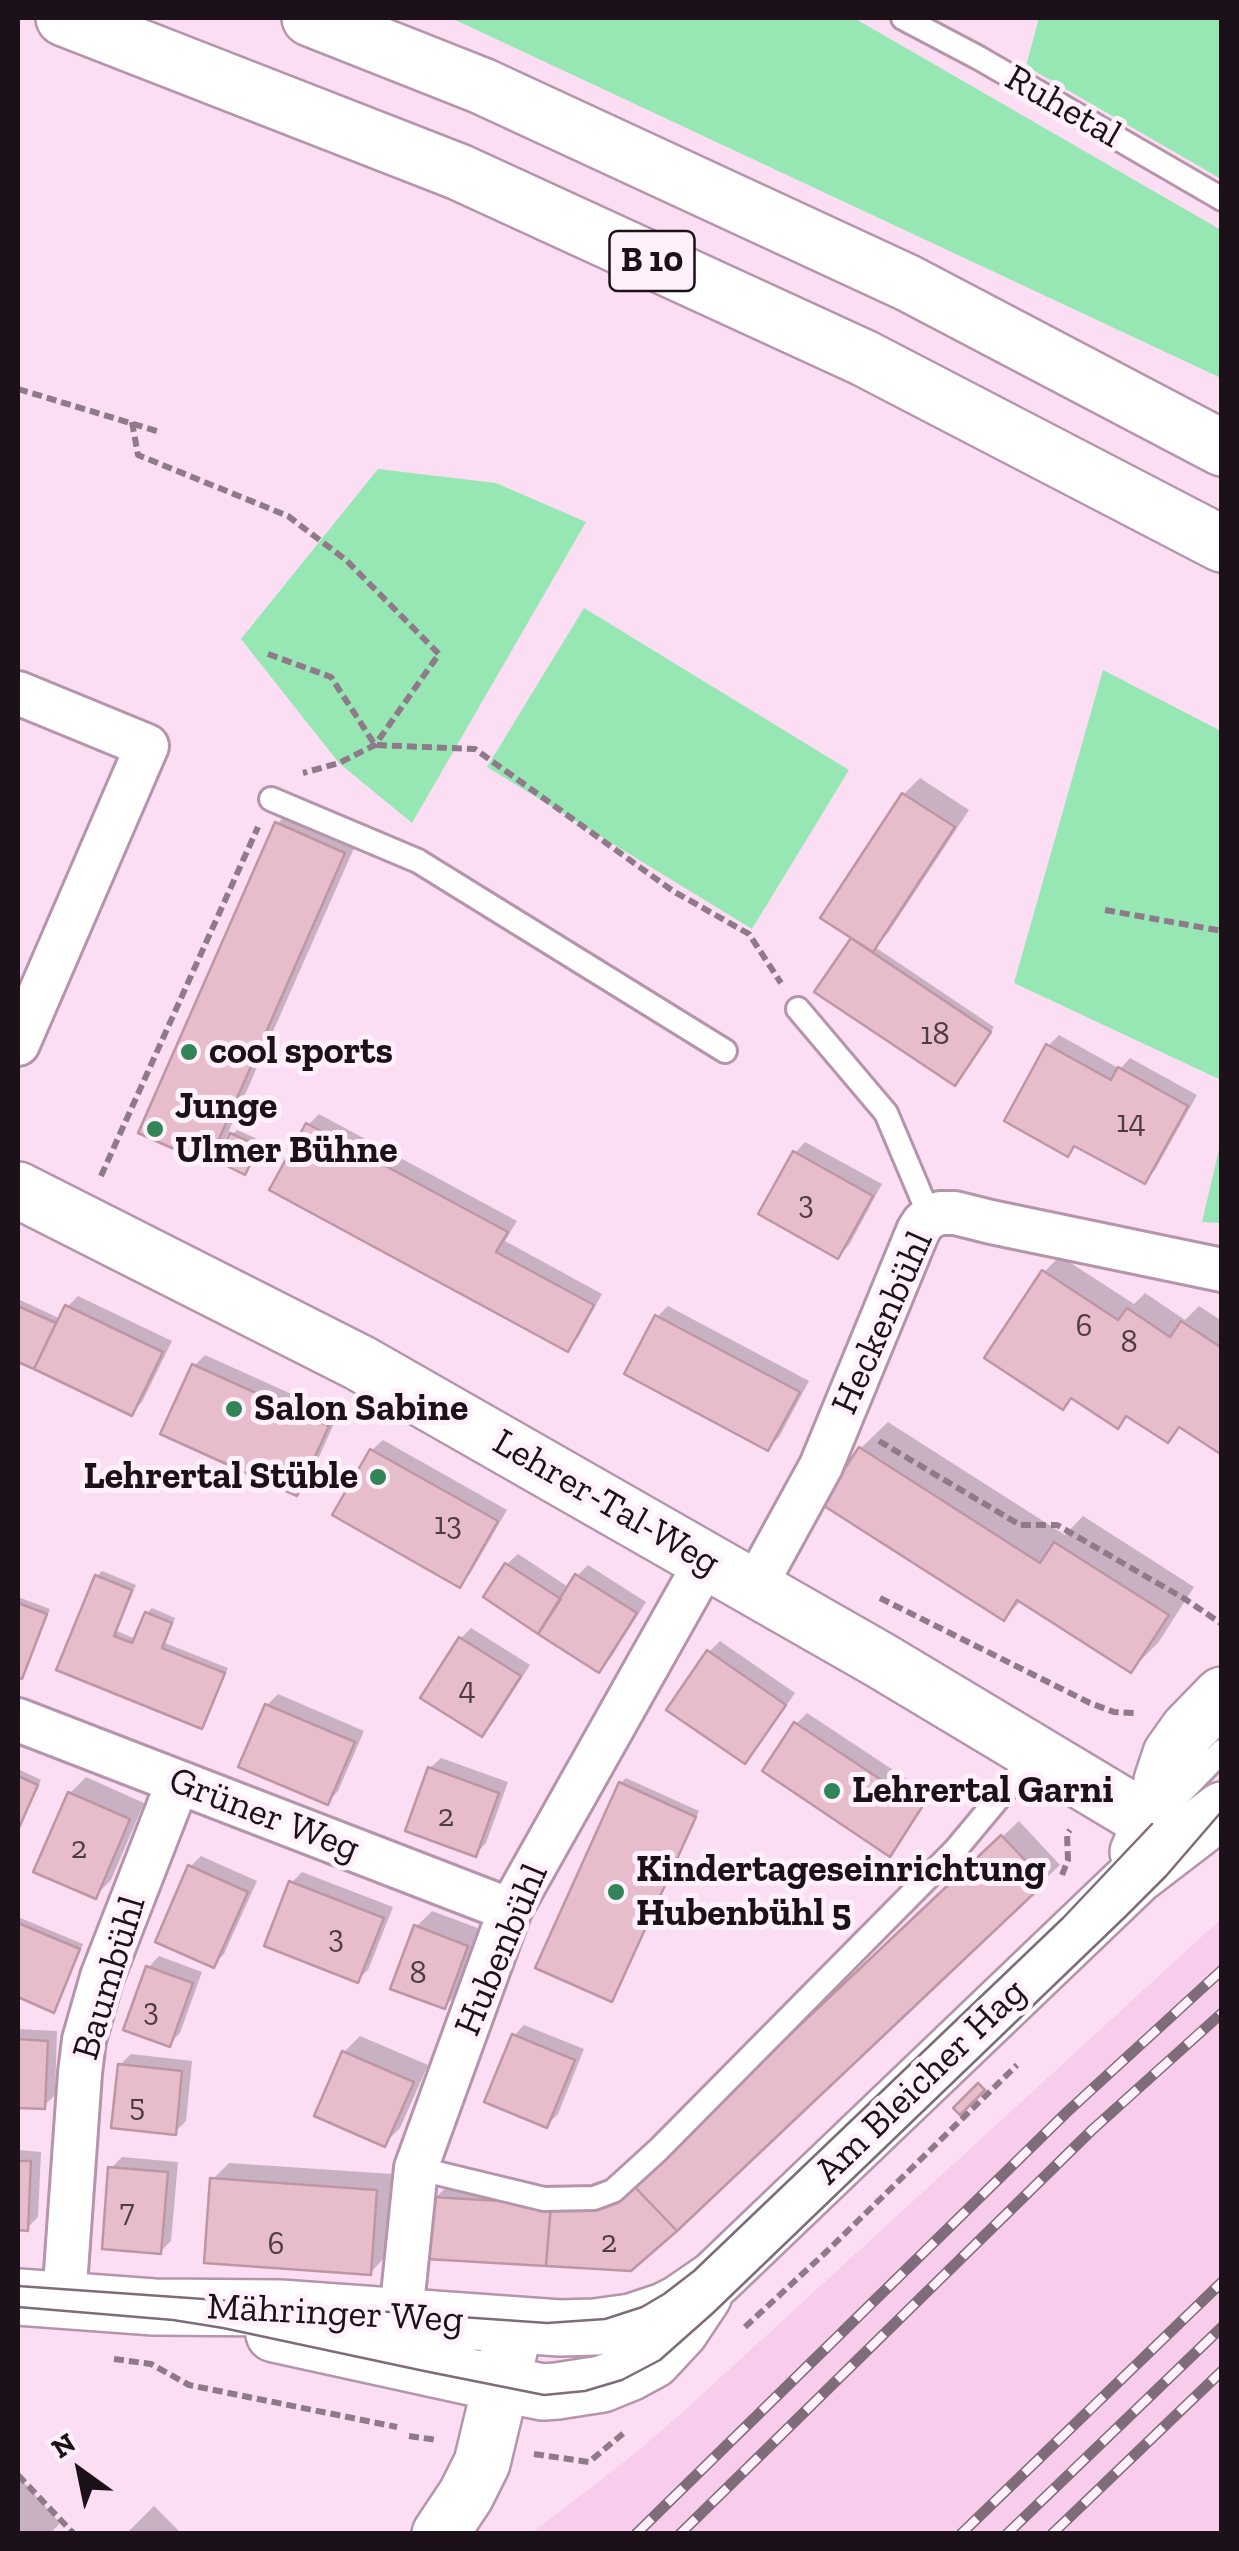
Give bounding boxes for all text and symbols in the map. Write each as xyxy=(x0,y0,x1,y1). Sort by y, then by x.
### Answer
street label: Ruhetal xyxy=(997,56,1129,158)
road number: B 10 xyxy=(610,231,694,291)
house number: 18 xyxy=(920,1016,950,1054)
place label: cool sports xyxy=(209,1029,393,1075)
marker: cool sports xyxy=(178,1041,200,1063)
place label: Junge Ulmer Bühne xyxy=(175,1084,397,1174)
house number: 14 xyxy=(1116,1104,1146,1142)
marker: Junge Ulmer Bühne xyxy=(144,1118,166,1140)
house number: 3 xyxy=(798,1185,814,1223)
street label: Heckenbühl xyxy=(823,1225,943,1421)
house number: 6 xyxy=(1076,1308,1092,1346)
house number: 8 xyxy=(1120,1324,1138,1362)
place label: Salon Sabine xyxy=(254,1386,468,1432)
marker: Salon Sabine xyxy=(223,1398,245,1420)
street label: Lehrer-Tal-Weg xyxy=(485,1420,727,1586)
place label: Lehrertal Stüble xyxy=(84,1454,358,1500)
marker: Lehrertal Stüble xyxy=(367,1466,389,1488)
house number: 13 xyxy=(434,1506,462,1544)
house number: 4 xyxy=(458,1671,476,1709)
street label: Grüner Weg xyxy=(162,1758,366,1872)
place label: Lehrertal Garni xyxy=(852,1768,1114,1814)
marker: Lehrertal Garni xyxy=(821,1780,843,1802)
house number: 2 xyxy=(438,1798,454,1836)
house number: 2 xyxy=(71,1830,87,1868)
place label: Kindertageseinrichtung Hubenbühl 5 xyxy=(636,1847,1046,1936)
street label: Hubenbühl xyxy=(445,1857,559,2043)
marker: Kindertageseinrichtung Hubenbühl 5 xyxy=(605,1881,627,1903)
street label: Baumbühl xyxy=(64,1891,156,2065)
house number: 3 xyxy=(328,1919,344,1957)
house number: 8 xyxy=(409,1955,427,1993)
street label: Am Bleicher Hag xyxy=(806,1970,1036,2194)
house number: 3 xyxy=(143,1992,159,2030)
house number: 5 xyxy=(129,2088,145,2126)
house number: 7 xyxy=(119,2193,135,2231)
house number: 2 xyxy=(601,2224,617,2262)
house number: 6 xyxy=(268,2226,284,2264)
street label: Mähringer Weg xyxy=(206,2285,464,2343)
north arrow xyxy=(30,2421,130,2521)
text: N xyxy=(45,2426,81,2465)

